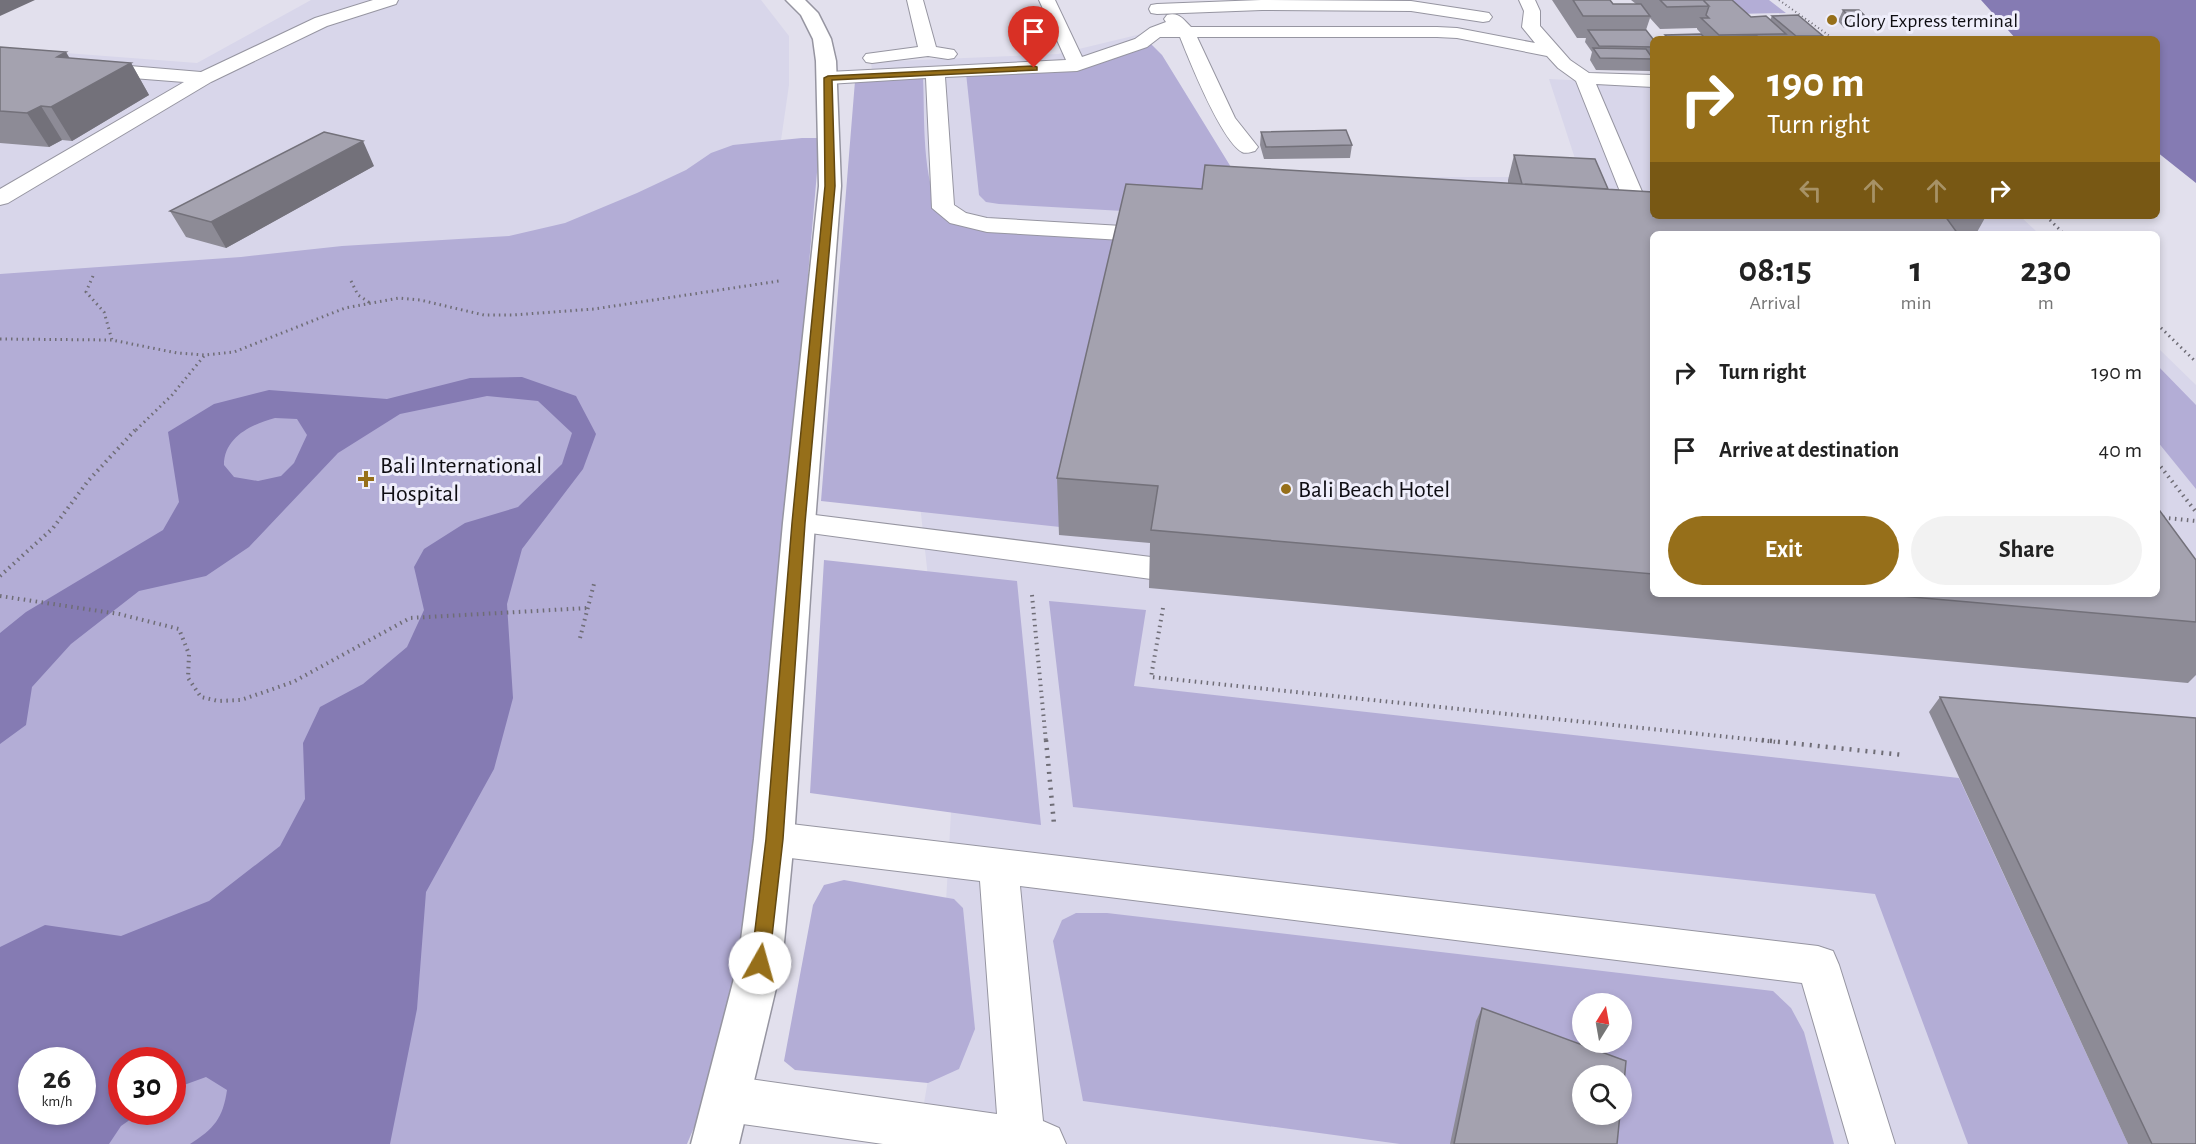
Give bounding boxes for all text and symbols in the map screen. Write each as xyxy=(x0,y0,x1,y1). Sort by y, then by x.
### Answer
pin xyxy=(1008,6,1059,68)
place label: Glory Express terminal xyxy=(1844,11,2018,31)
marker: Glory Express terminal xyxy=(1825,13,1839,27)
icon: arrive xyxy=(1017,15,1050,48)
icon: right xyxy=(1668,60,1746,138)
text: 190 m xyxy=(1767,62,1865,104)
text: Turn right xyxy=(1767,111,1870,138)
icon: left xyxy=(1794,174,1827,207)
icon: ahead xyxy=(1857,174,1890,207)
icon: ahead xyxy=(1920,174,1953,207)
icon: right xyxy=(1983,174,2016,207)
text: 08:15 xyxy=(1739,252,1812,288)
text: 1 xyxy=(1910,252,1922,288)
text: 230 xyxy=(2020,252,2071,288)
text: Arrival xyxy=(1750,293,1801,313)
text: min xyxy=(1900,293,1932,313)
text: m xyxy=(2038,293,2054,313)
icon: right xyxy=(1668,356,1701,389)
text: Turn right xyxy=(1719,361,1806,383)
text: 190 m xyxy=(2091,361,2142,383)
icon: arrive xyxy=(1668,434,1701,467)
text: Arrive at destination xyxy=(1719,439,1899,461)
text: 40 m xyxy=(2099,439,2142,461)
place label: Bali International Hospital xyxy=(380,454,542,506)
marker: Bali International Hospital xyxy=(357,470,375,488)
place label: Bali Beach Hotel xyxy=(1298,478,1450,502)
marker: Bali Beach Hotel xyxy=(1279,482,1293,496)
button: Exit xyxy=(1668,516,1899,585)
button: Share xyxy=(1911,516,2142,585)
position arrow xyxy=(728,931,792,995)
north arrow xyxy=(1572,993,1632,1053)
map controls xyxy=(1572,993,1632,1125)
speed limit sign: 30 xyxy=(108,1047,186,1125)
text: 26 xyxy=(43,1064,71,1094)
button: search xyxy=(1572,1065,1632,1125)
text: km/h xyxy=(42,1094,72,1109)

